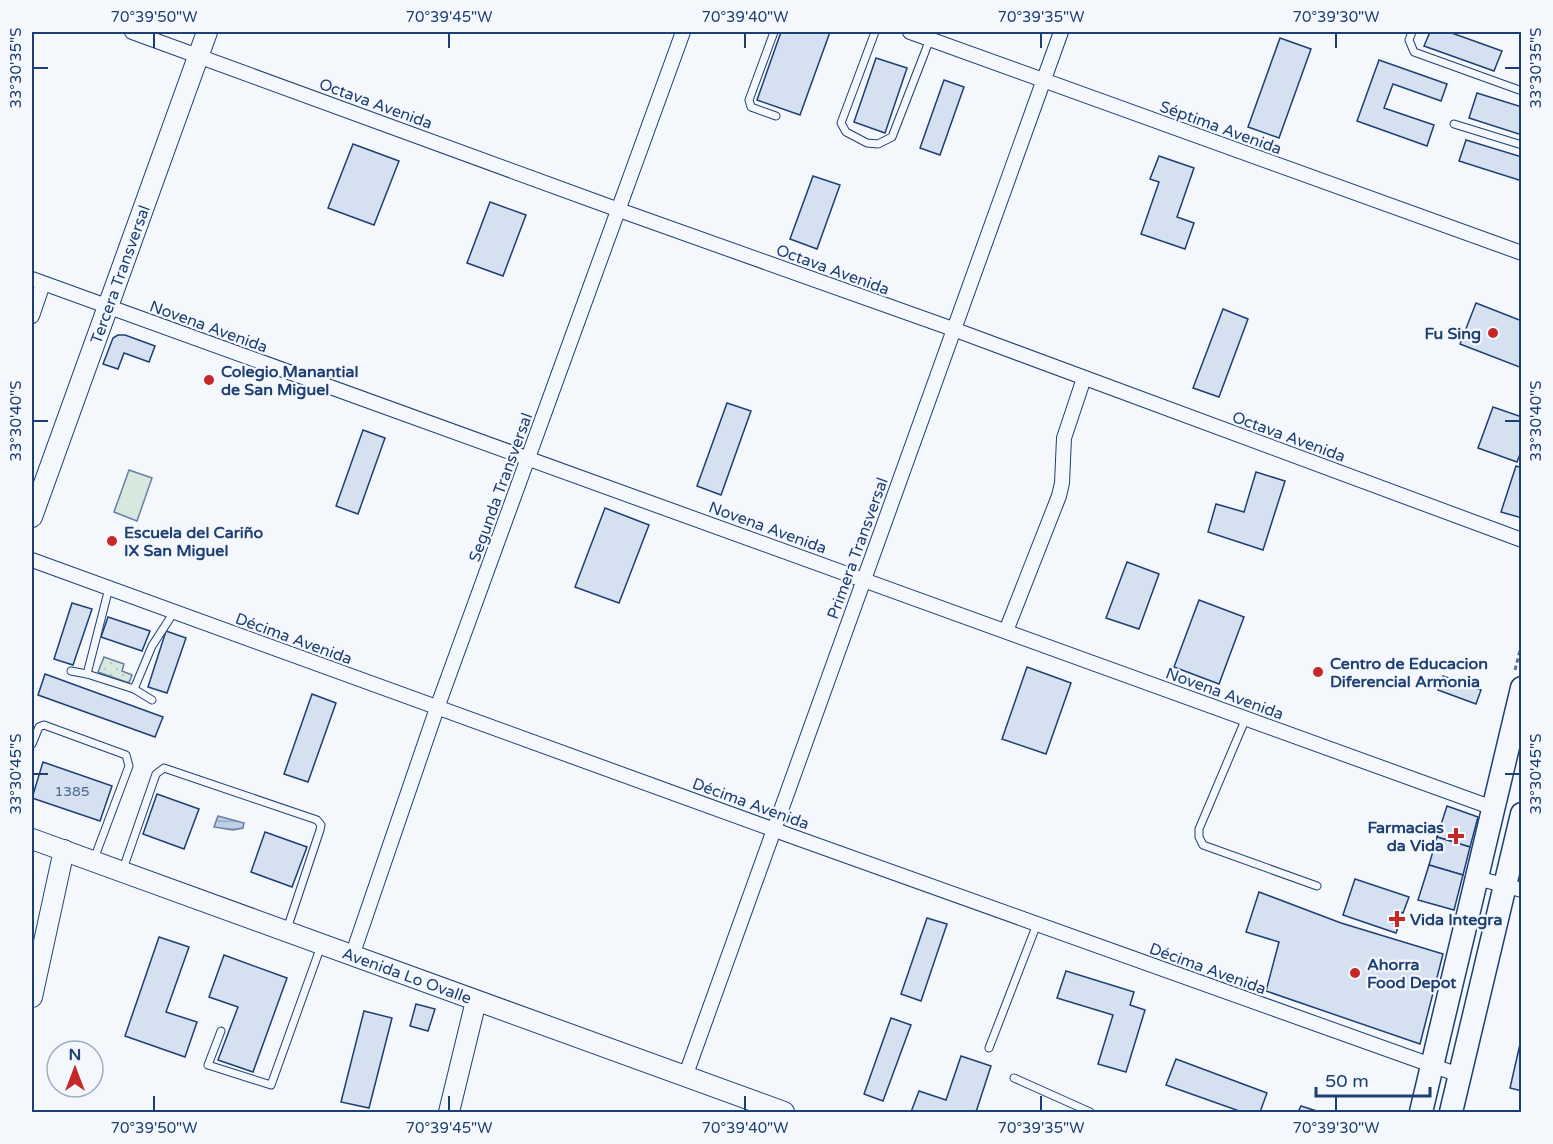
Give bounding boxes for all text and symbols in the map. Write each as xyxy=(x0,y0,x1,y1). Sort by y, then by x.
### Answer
text: 70°39'50"W xyxy=(111,8,197,26)
text: 70°39'45"W xyxy=(406,8,492,26)
text: 70°39'40"W xyxy=(702,8,788,26)
text: 70°39'35"W xyxy=(998,8,1084,26)
text: 70°39'30"W xyxy=(1293,8,1379,26)
text: 33°30'35"S xyxy=(7,28,25,108)
text: 33°30'35"S xyxy=(1527,28,1545,108)
street label: Octava Avenida xyxy=(316,74,435,134)
street label: Séptima Avenida xyxy=(1157,97,1284,159)
street label: Tercera Transversal xyxy=(86,203,155,347)
street label: Octava Avenida xyxy=(773,240,892,300)
street label: Novena Avenida xyxy=(147,296,270,358)
place label: Fu Sing xyxy=(1424,324,1481,344)
marker: Fu Sing xyxy=(1486,326,1500,340)
place label: Colegio Manantial de San Miguel xyxy=(221,362,358,400)
marker: Colegio Manantial de San Miguel xyxy=(202,373,216,387)
text: 33°30'40"S xyxy=(7,381,25,461)
text: 33°30'40"S xyxy=(1527,381,1545,461)
street label: Octava Avenida xyxy=(1229,407,1348,467)
street label: Segunda Transversal xyxy=(465,410,537,565)
street label: Primera Transversal xyxy=(823,475,893,622)
street label: Novena Avenida xyxy=(706,497,829,559)
place label: Escuela del Cariño IX San Miguel xyxy=(124,523,264,561)
marker: Escuela del Cariño IX San Miguel xyxy=(105,534,119,548)
street label: Décima Avenida xyxy=(233,609,355,669)
place label: Centro de Educacion Diferencial Armonia xyxy=(1330,654,1488,692)
street label: Novena Avenida xyxy=(1163,663,1286,725)
marker: Centro de Educacion Diferencial Armonia xyxy=(1311,665,1325,679)
text: 33°30'45"S xyxy=(7,734,25,814)
text: 33°30'45"S xyxy=(1527,734,1545,814)
street label: Décima Avenida xyxy=(690,774,812,834)
house number: 1385 xyxy=(54,783,90,800)
place label: Farmacias da Vida xyxy=(1368,818,1444,856)
marker: Farmacias da Vida xyxy=(1449,829,1463,843)
marker: Vida Integra xyxy=(1388,910,1406,928)
place label: Vida Integra xyxy=(1410,910,1502,930)
street label: Décima Avenida xyxy=(1147,939,1269,999)
street label: Avenida Lo Ovalle xyxy=(339,943,474,1009)
place label: Ahorra Food Depot xyxy=(1367,955,1457,993)
marker: Ahorra Food Depot xyxy=(1348,966,1362,980)
north arrow xyxy=(45,1039,105,1099)
text: N xyxy=(69,1045,81,1065)
scale bar xyxy=(1316,1060,1430,1098)
text: 50 m xyxy=(1325,1070,1369,1092)
text: 70°39'50"W xyxy=(111,1119,197,1137)
text: 70°39'45"W xyxy=(406,1119,492,1137)
text: 70°39'40"W xyxy=(702,1119,788,1137)
text: 70°39'35"W xyxy=(998,1119,1084,1137)
text: 70°39'30"W xyxy=(1293,1119,1379,1137)

